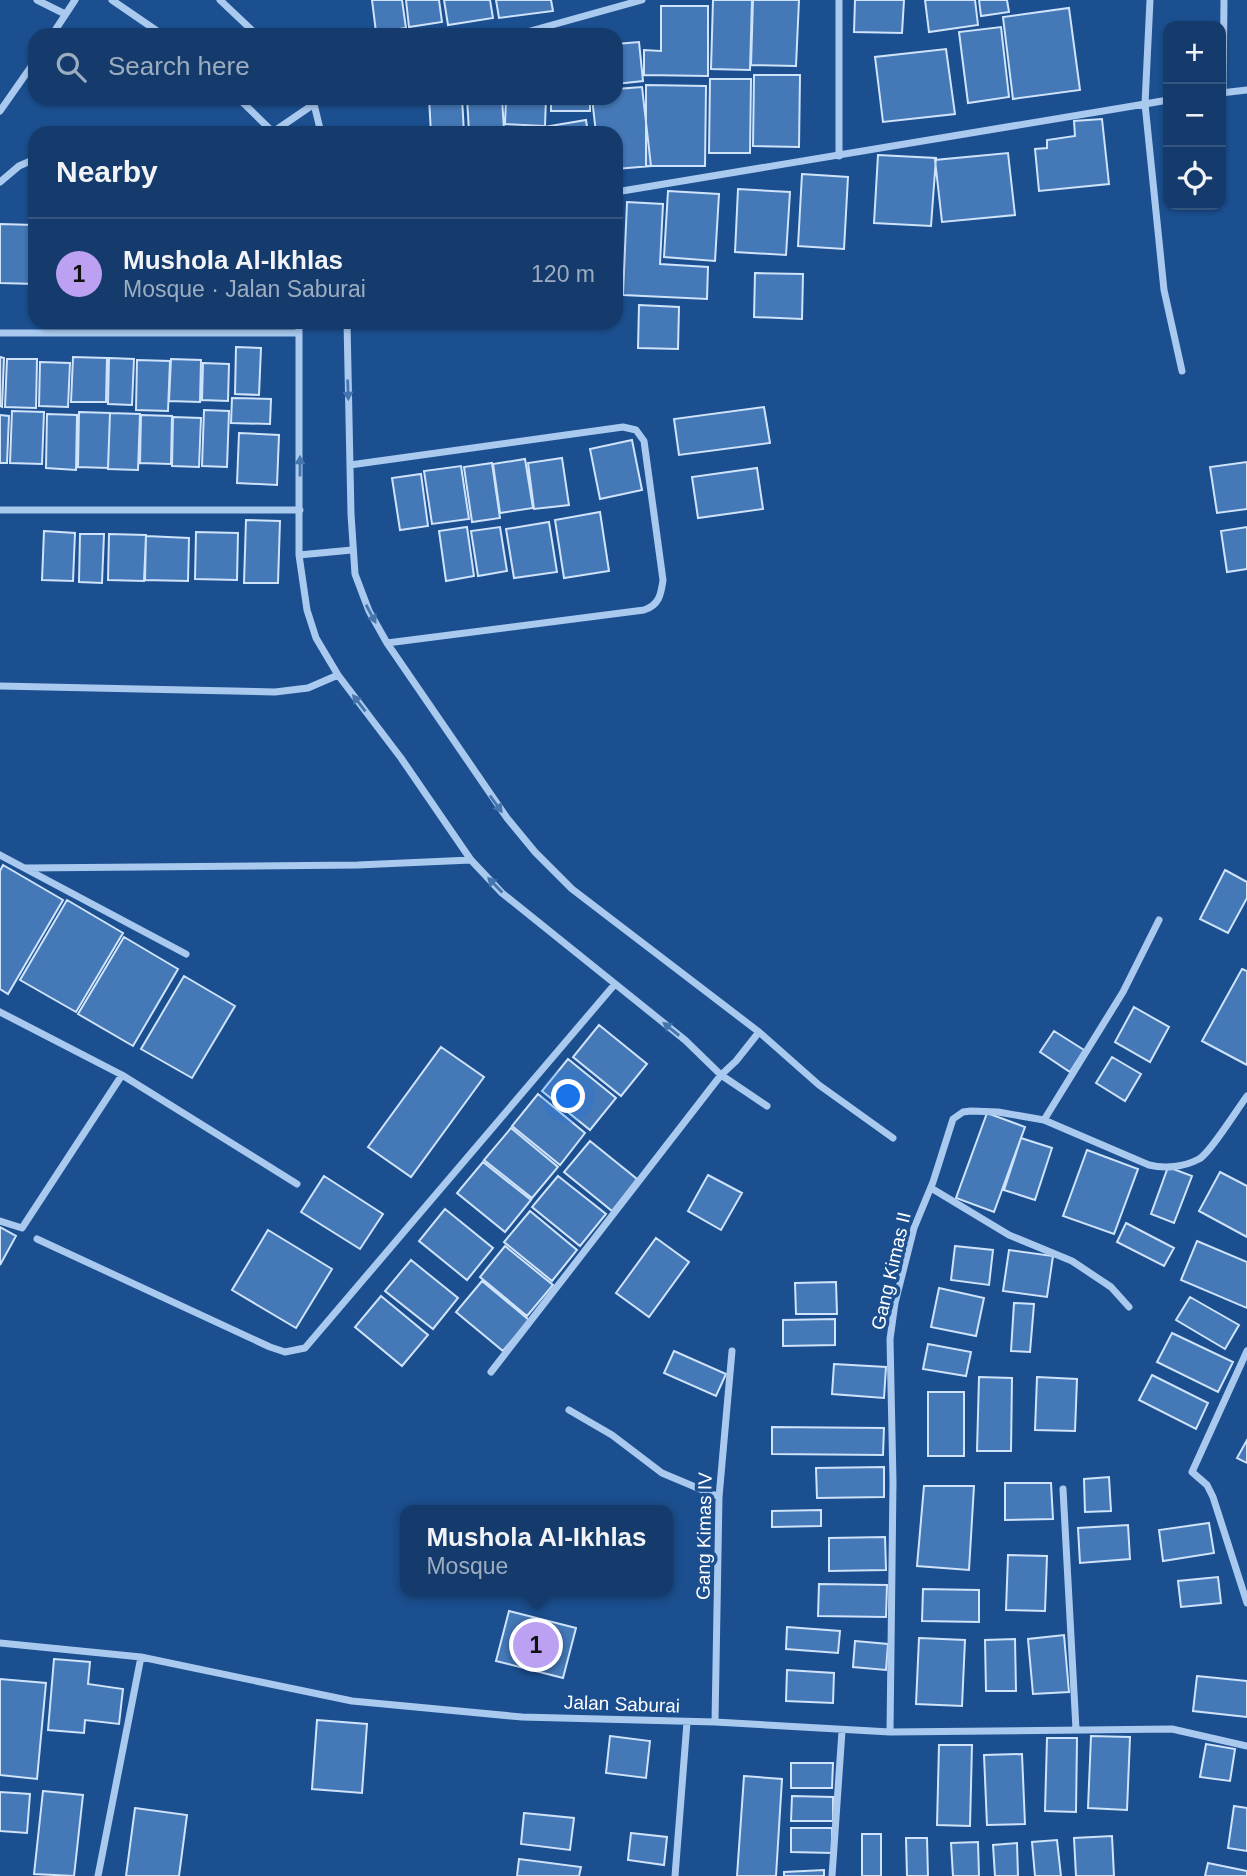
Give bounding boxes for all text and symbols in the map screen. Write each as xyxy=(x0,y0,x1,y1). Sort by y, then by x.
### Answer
map controls xyxy=(1163,21,1226,210)
button: + xyxy=(1163,21,1226,84)
search box xyxy=(28,28,623,105)
icon: search xyxy=(52,48,90,86)
text: Search here xyxy=(108,51,250,81)
button: − xyxy=(1163,84,1226,147)
button: locate xyxy=(1163,147,1226,210)
text: Nearby xyxy=(56,155,158,188)
text: Mushola Al-Ikhlas xyxy=(123,245,343,275)
text: 1 xyxy=(73,261,85,287)
text: 120 m xyxy=(531,261,595,287)
text: Mosque · Jalan Saburai xyxy=(123,276,366,302)
one-way arrow xyxy=(343,379,354,401)
one-way arrow xyxy=(294,455,305,477)
one-way arrow xyxy=(365,604,377,624)
one-way arrow xyxy=(352,694,366,712)
one-way arrow xyxy=(489,795,503,813)
one-way arrow xyxy=(487,877,503,894)
one-way arrow xyxy=(662,1021,680,1036)
your location xyxy=(551,1079,585,1113)
street label: Gang Kimas II xyxy=(867,1210,915,1332)
street label: Gang Kimas IV xyxy=(692,1472,716,1600)
popup xyxy=(400,1505,673,1596)
text: Mushola Al-Ikhlas xyxy=(426,1522,647,1552)
text: Mosque xyxy=(426,1553,508,1579)
pin: 1 xyxy=(513,1619,559,1671)
street label: Jalan Saburai xyxy=(564,1691,680,1717)

